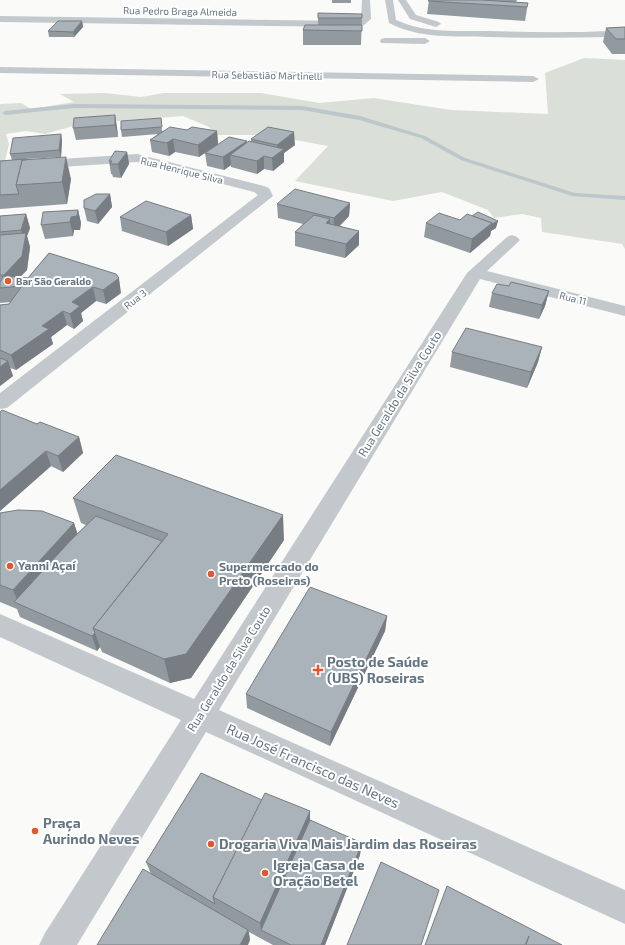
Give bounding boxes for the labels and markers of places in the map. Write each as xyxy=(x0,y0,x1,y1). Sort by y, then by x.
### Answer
place label: Bar São Geraldo xyxy=(16,275,91,287)
marker: Bar São Geraldo xyxy=(3,276,13,286)
place label: Yanni Açaí xyxy=(18,558,76,573)
place label: Supermercado do Preto (Roseiras) xyxy=(219,559,319,587)
marker: Yanni Açaí xyxy=(5,561,15,571)
marker: Supermercado do Preto (Roseiras) xyxy=(206,569,216,579)
place label: Posto de Saúde (UBS) Roseiras xyxy=(327,653,428,686)
marker: Posto de Saúde (UBS) Roseiras xyxy=(312,664,324,676)
place label: Praça Aurindo Neves xyxy=(43,814,139,847)
marker: Praça Aurindo Neves xyxy=(30,826,40,836)
place label: Drogaria Viva Mais Jardim das Roseiras xyxy=(219,835,477,852)
marker: Drogaria Viva Mais Jardim das Roseiras xyxy=(206,839,216,849)
place label: Igreja Casa de Oração Betel xyxy=(273,856,365,890)
marker: Igreja Casa de Oração Betel xyxy=(260,868,270,878)

